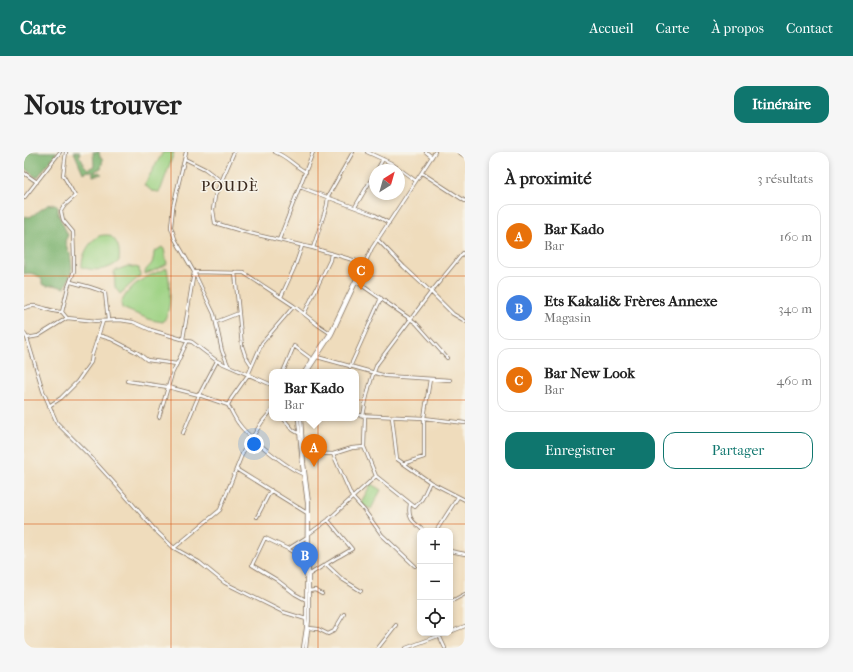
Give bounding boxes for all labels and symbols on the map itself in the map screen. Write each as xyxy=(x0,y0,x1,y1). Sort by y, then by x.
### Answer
north arrow xyxy=(369,164,405,200)
district label: POUDÈ xyxy=(201,177,259,195)
pin: C xyxy=(348,257,374,290)
your location xyxy=(244,434,264,454)
pin: A xyxy=(301,434,327,467)
pin: B xyxy=(292,542,318,575)

